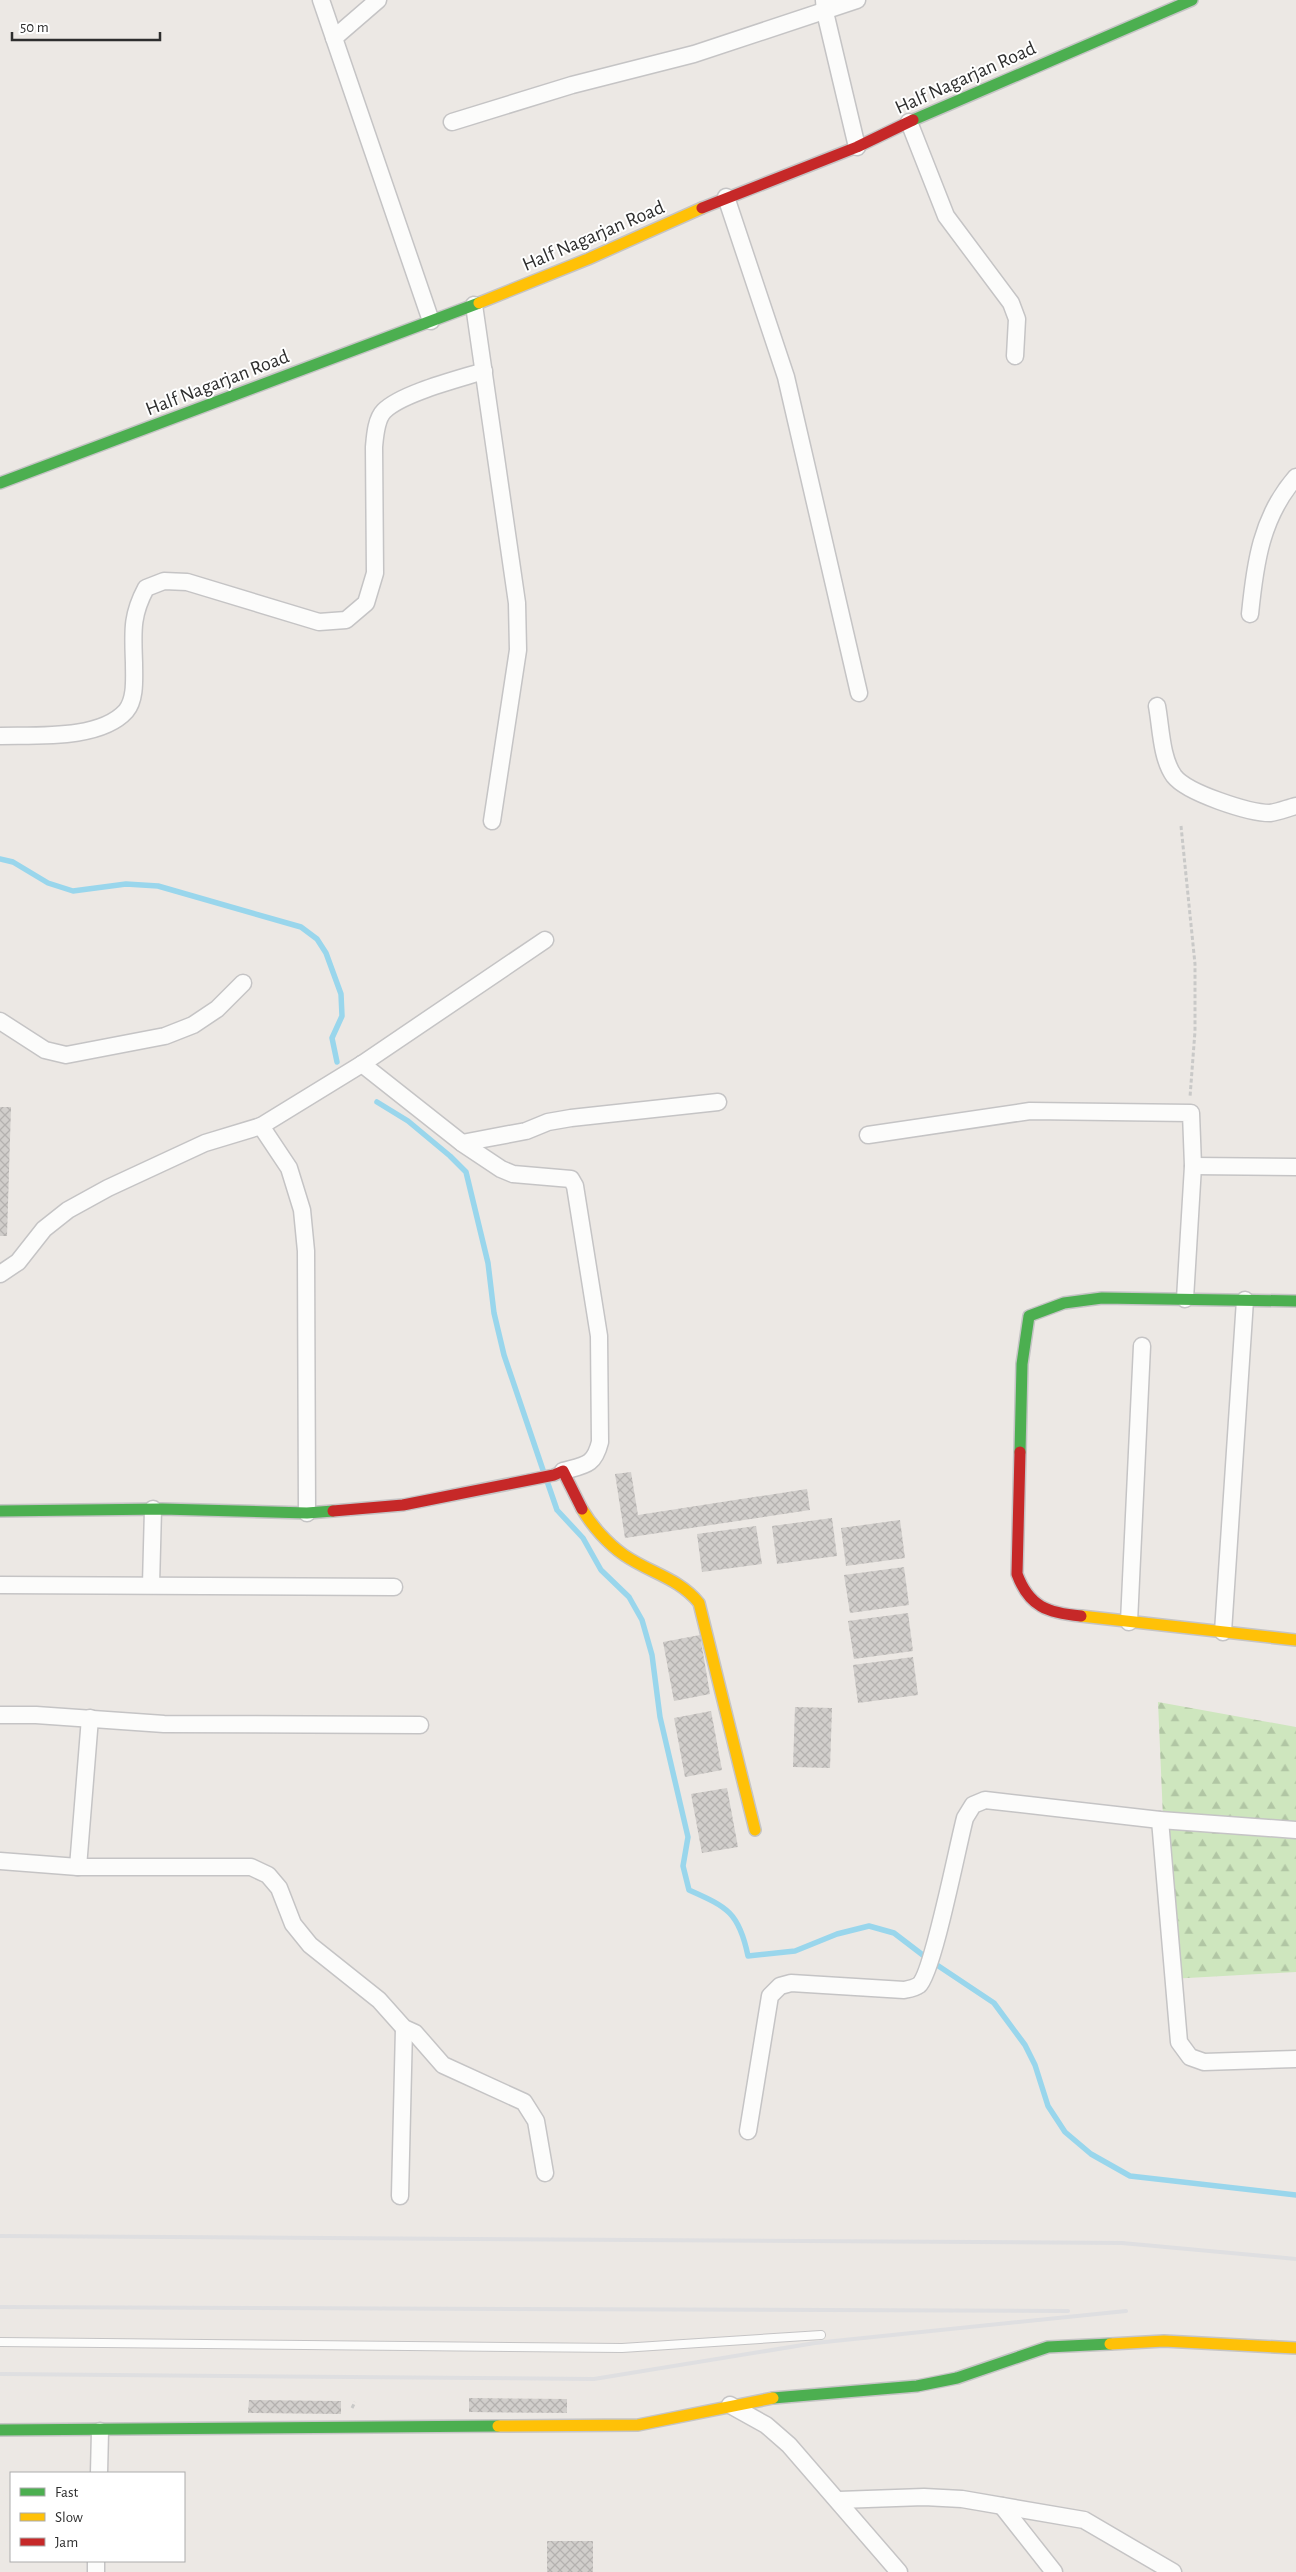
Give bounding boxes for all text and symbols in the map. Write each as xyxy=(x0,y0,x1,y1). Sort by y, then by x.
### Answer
scale bar xyxy=(12,10,160,42)
text: 50 m xyxy=(20,20,49,35)
street label: Half Nagarjan Road xyxy=(892,38,1039,118)
street label: Half Nagarjan Road xyxy=(520,197,667,275)
street label: Half Nagarjan Road xyxy=(143,346,292,420)
legend xyxy=(10,2472,185,2562)
text: Fast xyxy=(55,2485,79,2500)
text: Slow xyxy=(55,2510,83,2525)
text: Jam xyxy=(55,2535,78,2550)

